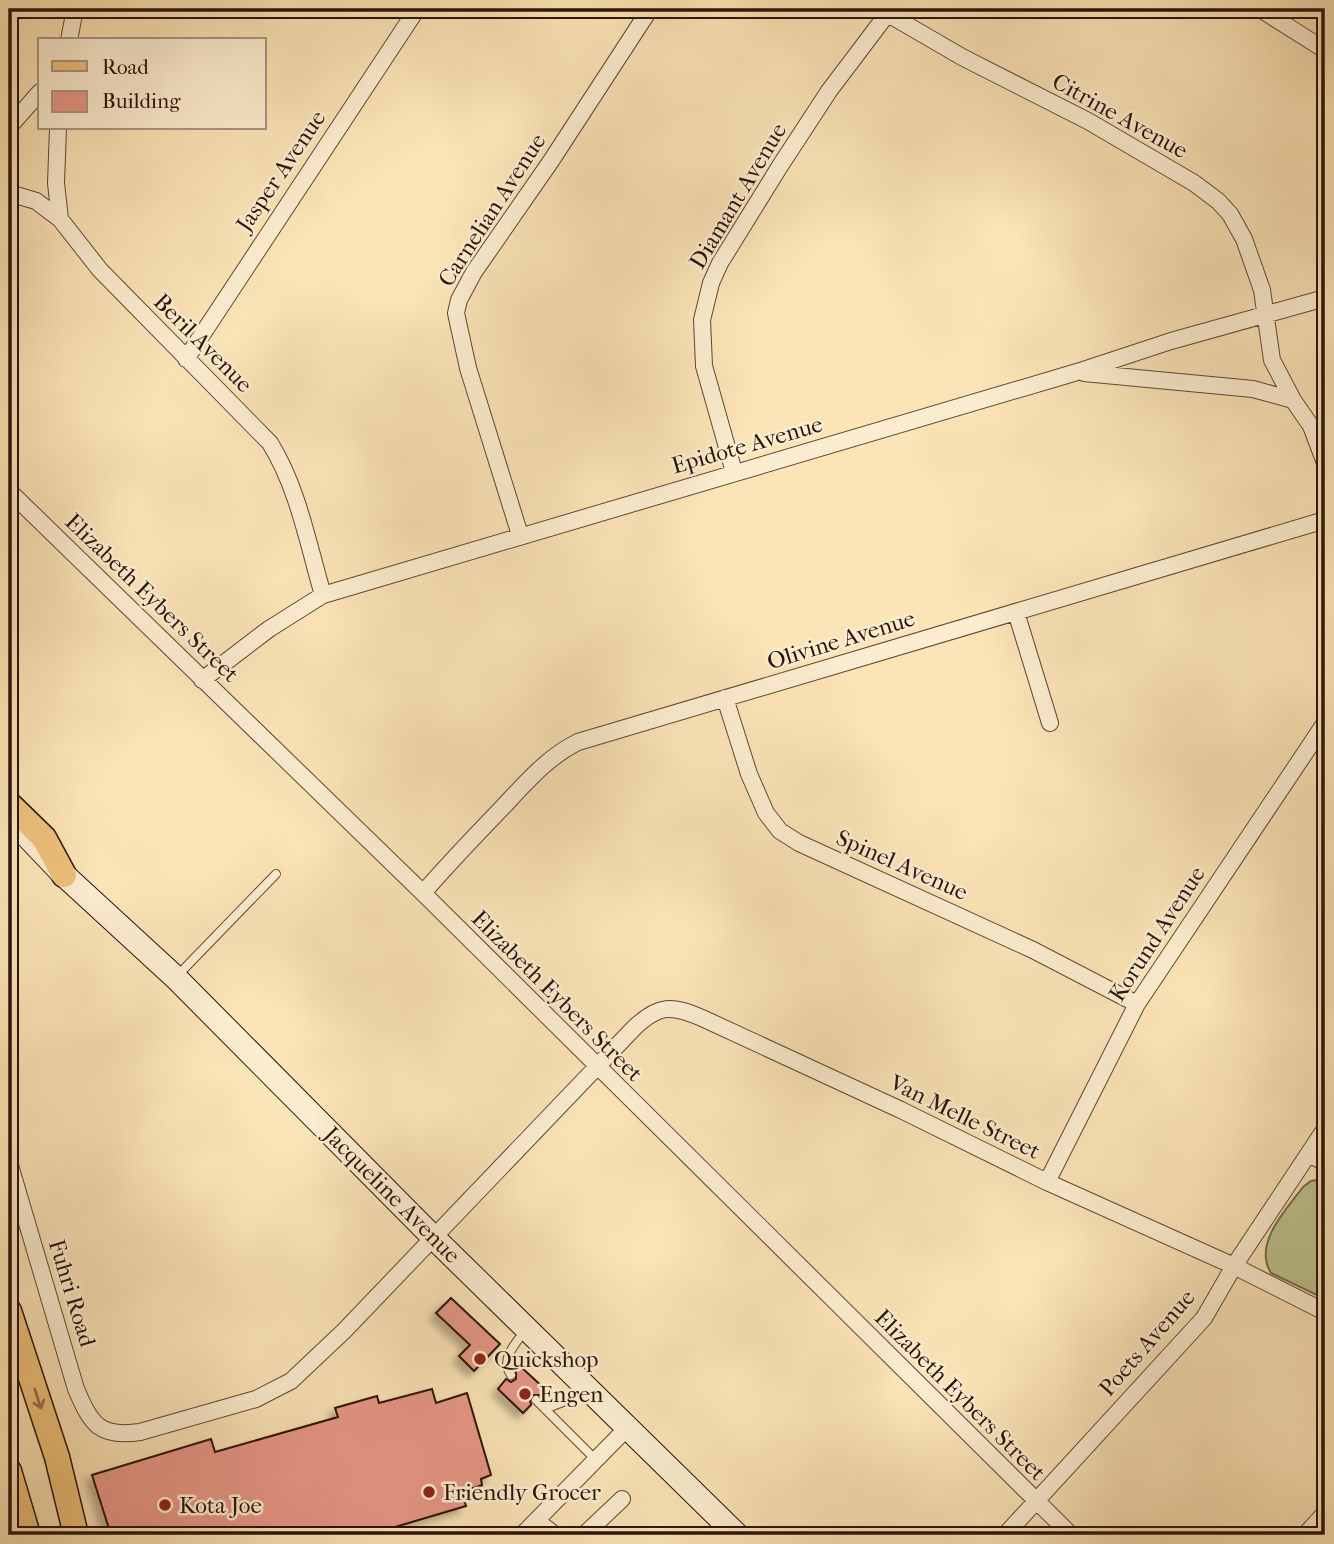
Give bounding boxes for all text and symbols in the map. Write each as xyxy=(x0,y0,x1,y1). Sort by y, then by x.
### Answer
legend xyxy=(38,38,266,130)
text: Road xyxy=(102,55,149,79)
street label: Citrine Avenue xyxy=(1048,68,1192,164)
text: Building xyxy=(102,89,181,113)
street label: Jasper Avenue xyxy=(230,105,331,238)
street label: Diamant Avenue xyxy=(684,118,792,274)
street label: Carnelian Avenue xyxy=(433,129,551,291)
street label: Beril Avenue xyxy=(148,288,258,398)
street label: Epidote Avenue xyxy=(668,411,826,479)
street label: Elizabeth Eybers Street xyxy=(60,508,244,688)
street label: Olivine Avenue xyxy=(764,605,918,675)
street label: Spinel Avenue xyxy=(832,824,972,906)
street label: Korund Avenue xyxy=(1103,861,1211,1007)
street label: Elizabeth Eybers Street xyxy=(466,905,648,1087)
street label: Van Melle Street xyxy=(884,1068,1045,1165)
street label: Jacqueline Avenue xyxy=(317,1120,466,1269)
street label: Fuhri Road xyxy=(43,1236,101,1350)
street label: Poets Avenue xyxy=(1093,1284,1201,1402)
street label: Elizabeth Eybers Street xyxy=(869,1304,1051,1486)
place label: Quickshop xyxy=(494,1346,599,1373)
marker: Quickshop xyxy=(472,1351,488,1367)
place label: Engen xyxy=(539,1381,604,1408)
marker: Engen xyxy=(517,1386,533,1402)
one-way arrow xyxy=(32,1388,45,1410)
place label: Friendly Grocer xyxy=(443,1479,601,1506)
marker: Friendly Grocer xyxy=(421,1484,437,1500)
place label: Kota Joe xyxy=(179,1492,262,1519)
marker: Kota Joe xyxy=(157,1497,173,1513)

